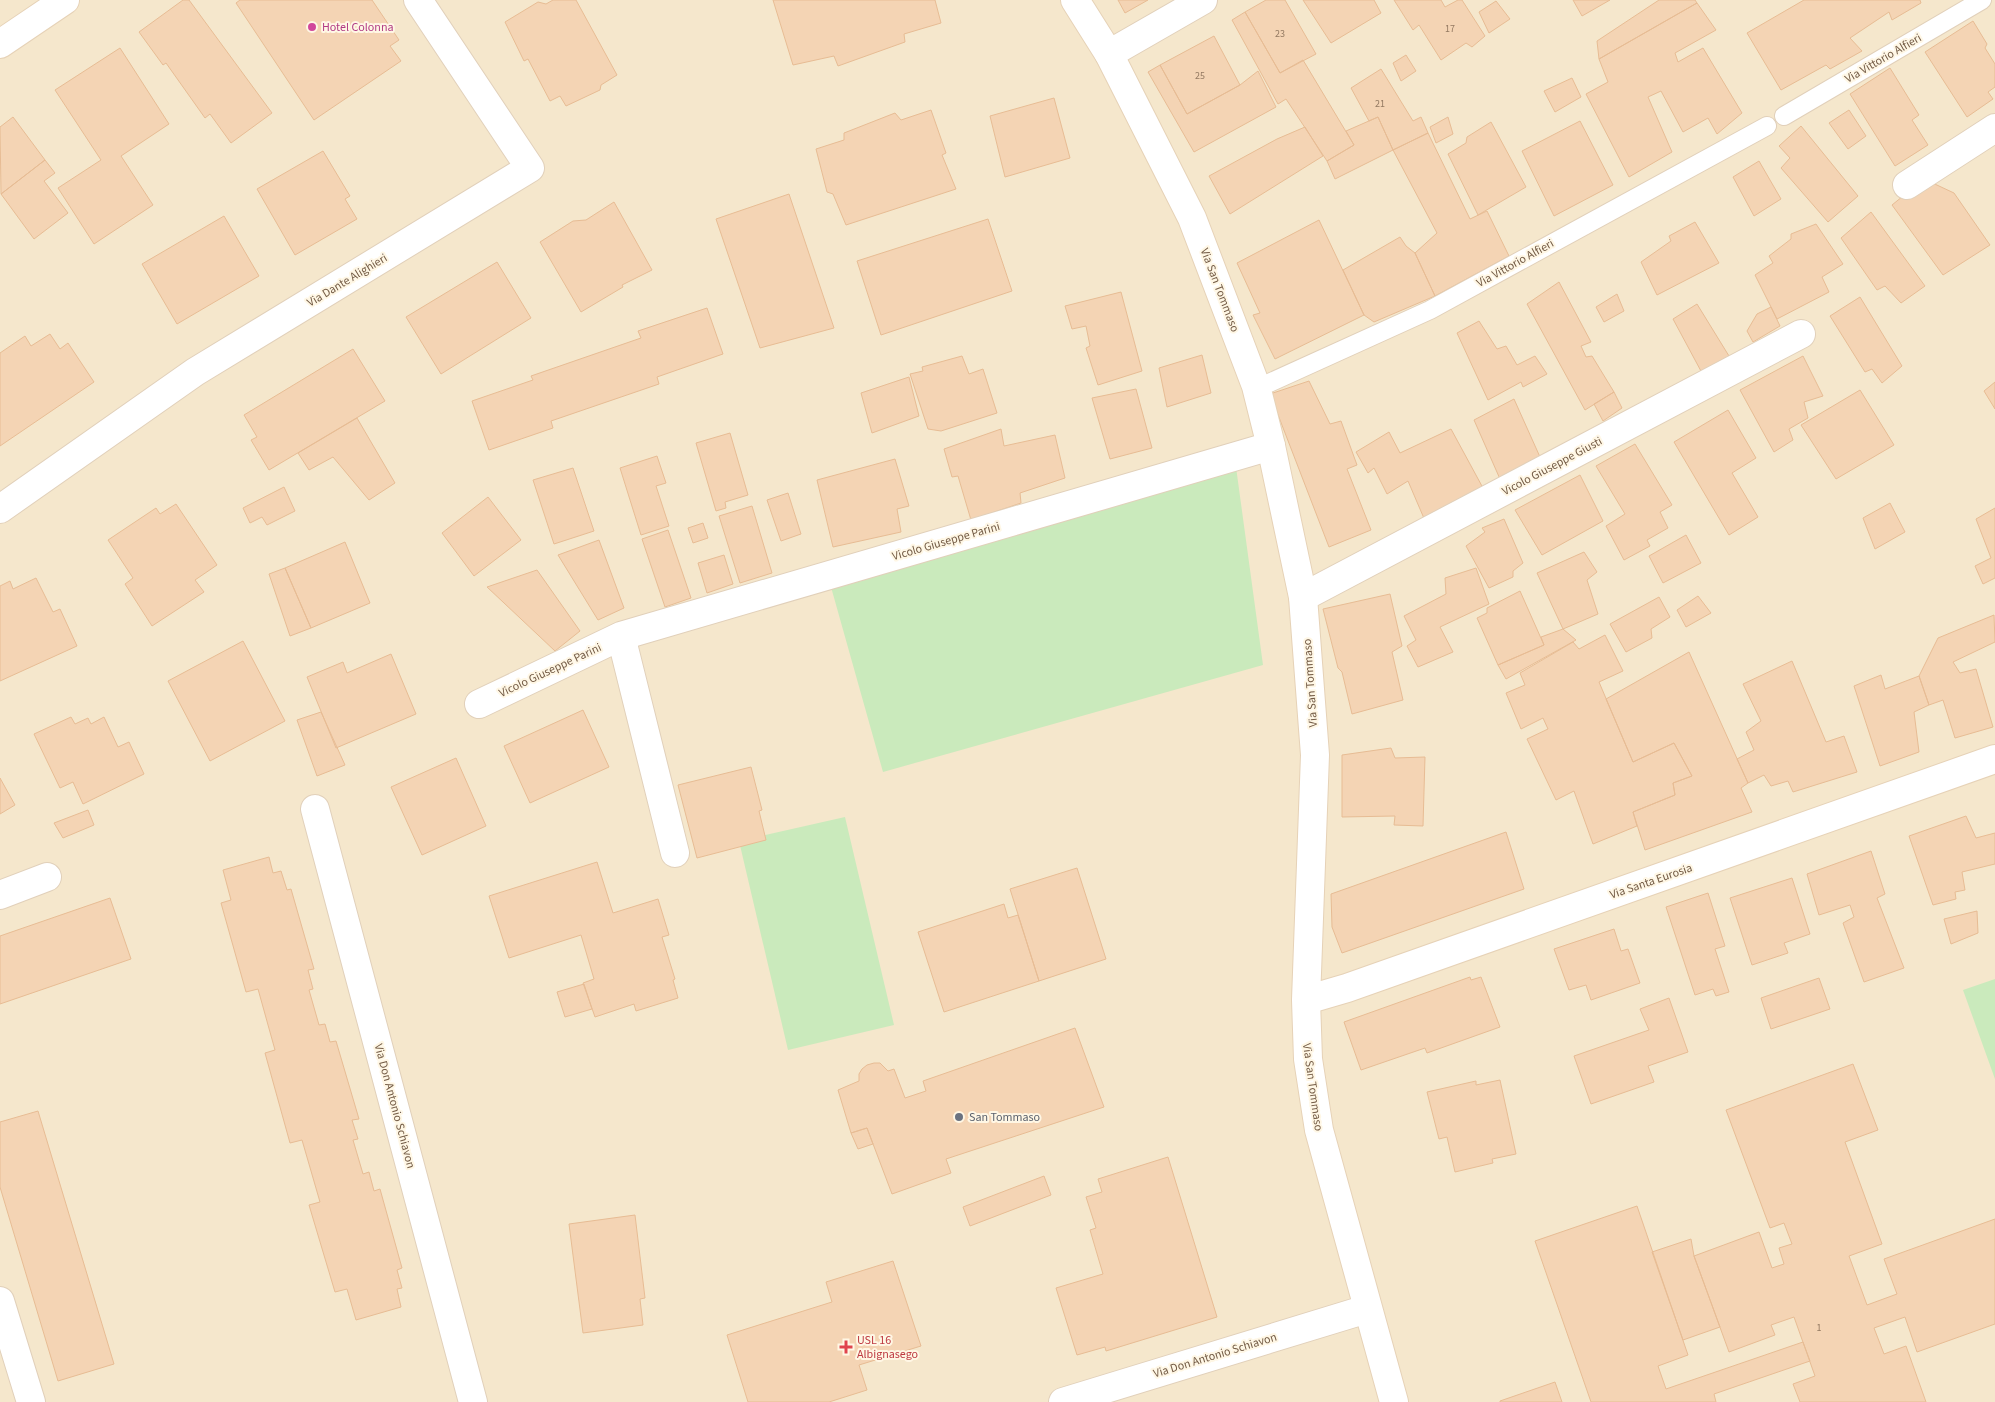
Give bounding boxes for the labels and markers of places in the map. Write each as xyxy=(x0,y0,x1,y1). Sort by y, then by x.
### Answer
place label: Hotel Colonna xyxy=(322,19,394,36)
marker: Hotel Colonna xyxy=(306,21,318,33)
place label: San Tommaso xyxy=(969,1109,1040,1126)
marker: San Tommaso xyxy=(953,1111,965,1123)
place label: USL 16 Albignasego xyxy=(857,1332,918,1363)
marker: USL 16 Albignasego xyxy=(839,1340,853,1354)

